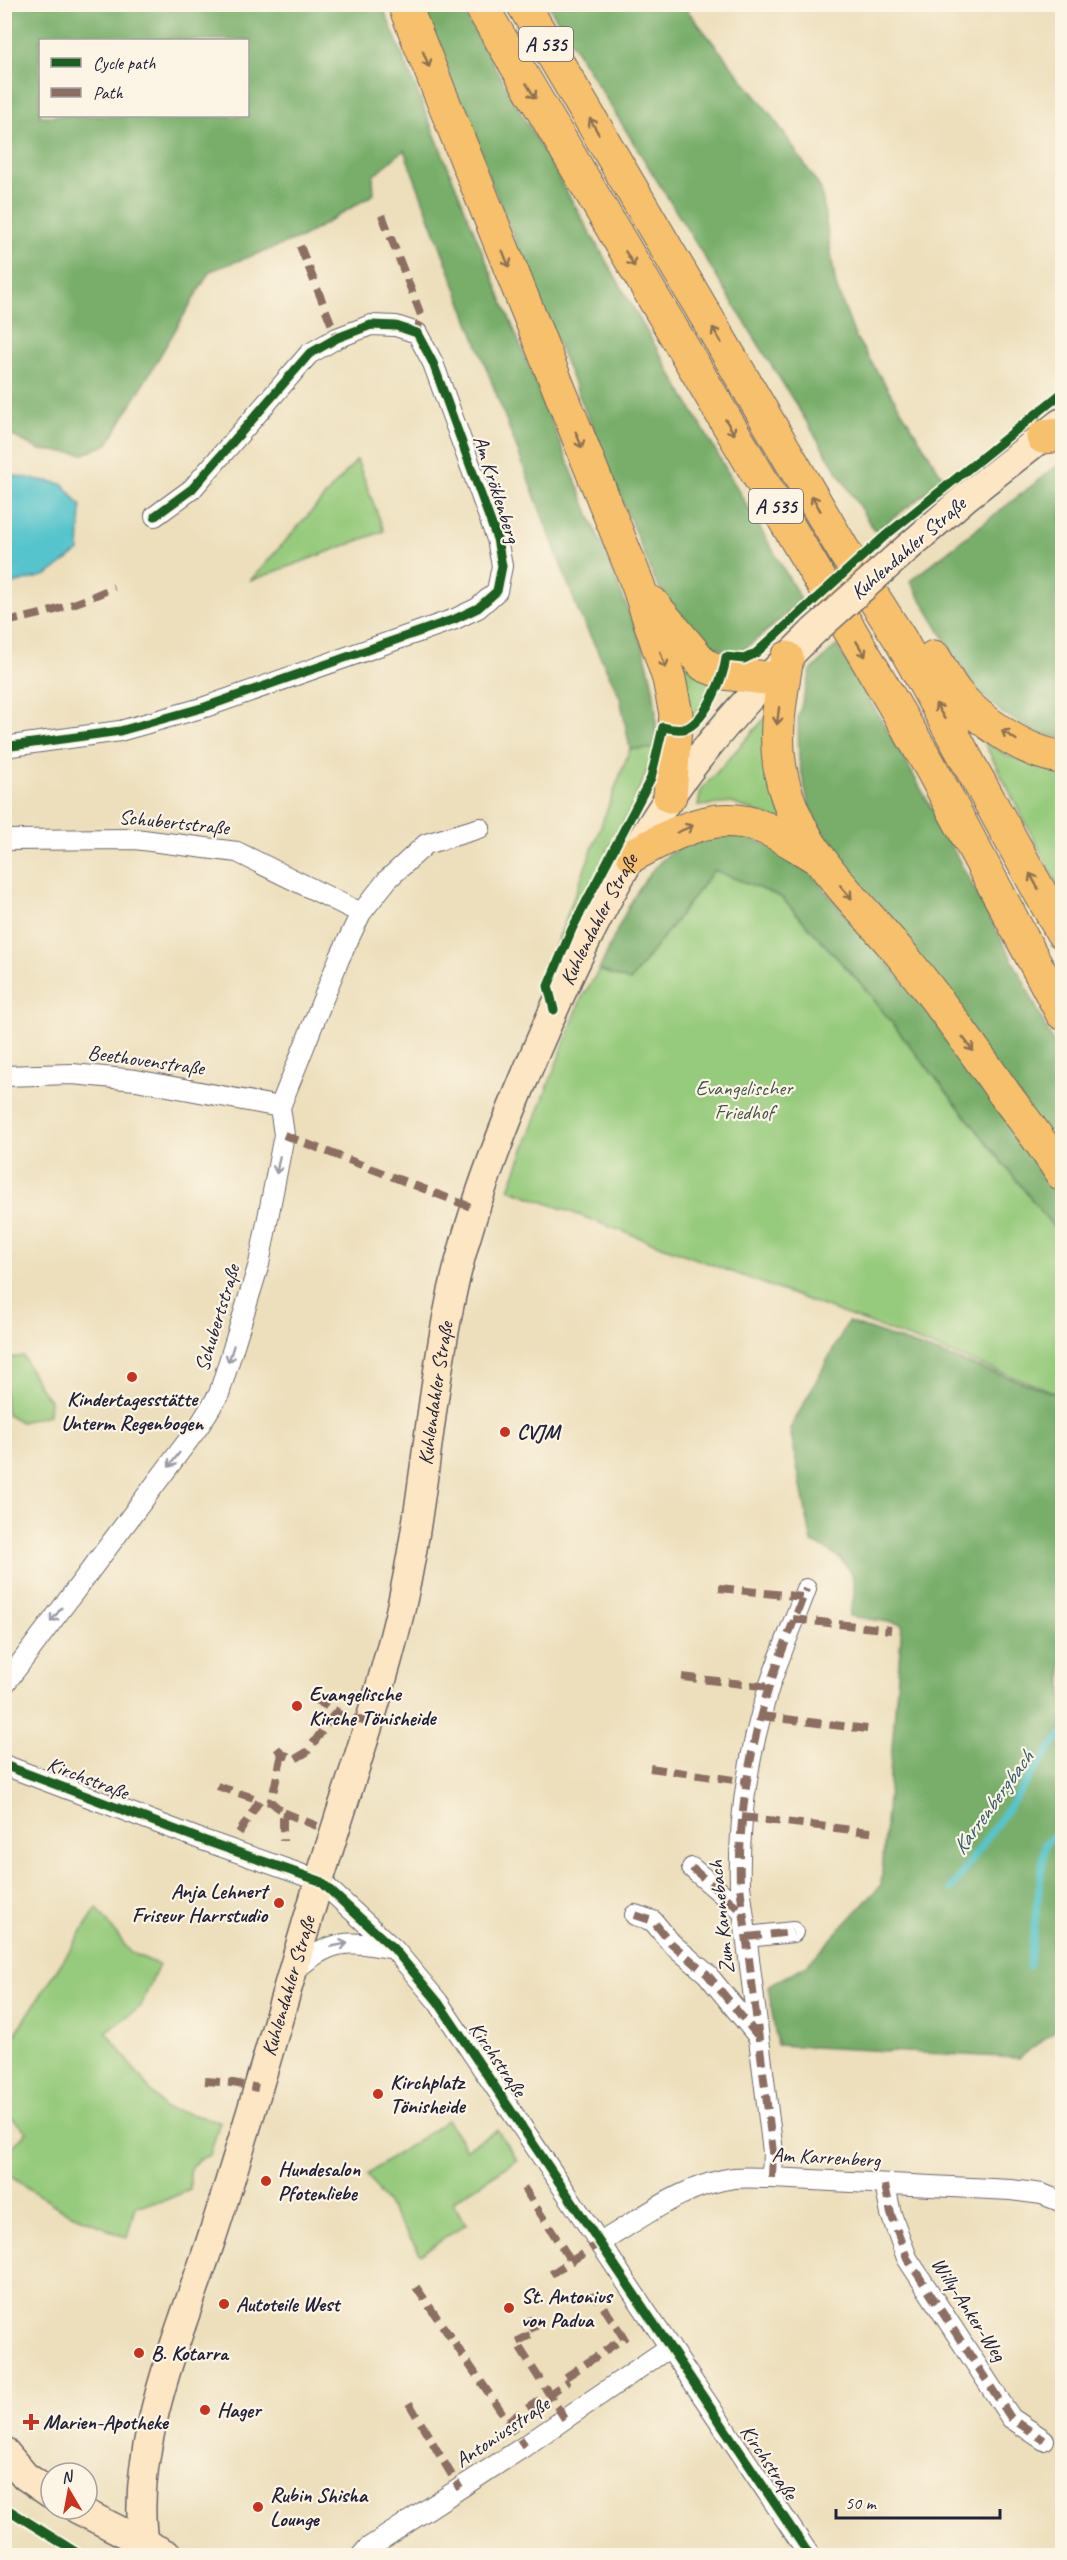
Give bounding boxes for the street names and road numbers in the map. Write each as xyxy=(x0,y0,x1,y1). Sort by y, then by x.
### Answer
road number: A 535 xyxy=(519,27,573,61)
street label: Am Kröklenberg xyxy=(467,432,527,547)
road number: A 535 xyxy=(749,489,803,523)
street label: Kuhlendahler Straße xyxy=(845,489,973,605)
street label: Schubertstraße xyxy=(118,803,232,841)
street label: Kuhlendahler Straße xyxy=(554,847,645,989)
street label: Beethovenstraße xyxy=(86,1039,208,1081)
street label: Schubertstraße xyxy=(188,1259,246,1375)
street label: Kuhlendahler Straße xyxy=(412,1317,459,1466)
street label: Kirchstraße xyxy=(44,1751,134,1806)
street label: Zum Kannebach xyxy=(702,1859,740,1975)
street label: Kuhlendahler Straße xyxy=(255,1911,322,2059)
street label: Kirchstraße xyxy=(463,2016,534,2103)
street label: Am Karrenberg xyxy=(771,2141,882,2173)
street label: Willy-Anker-Weg xyxy=(926,2252,1013,2367)
street label: Antoniusstraße xyxy=(450,2390,556,2473)
street label: Kirchstraße xyxy=(734,2419,805,2506)

